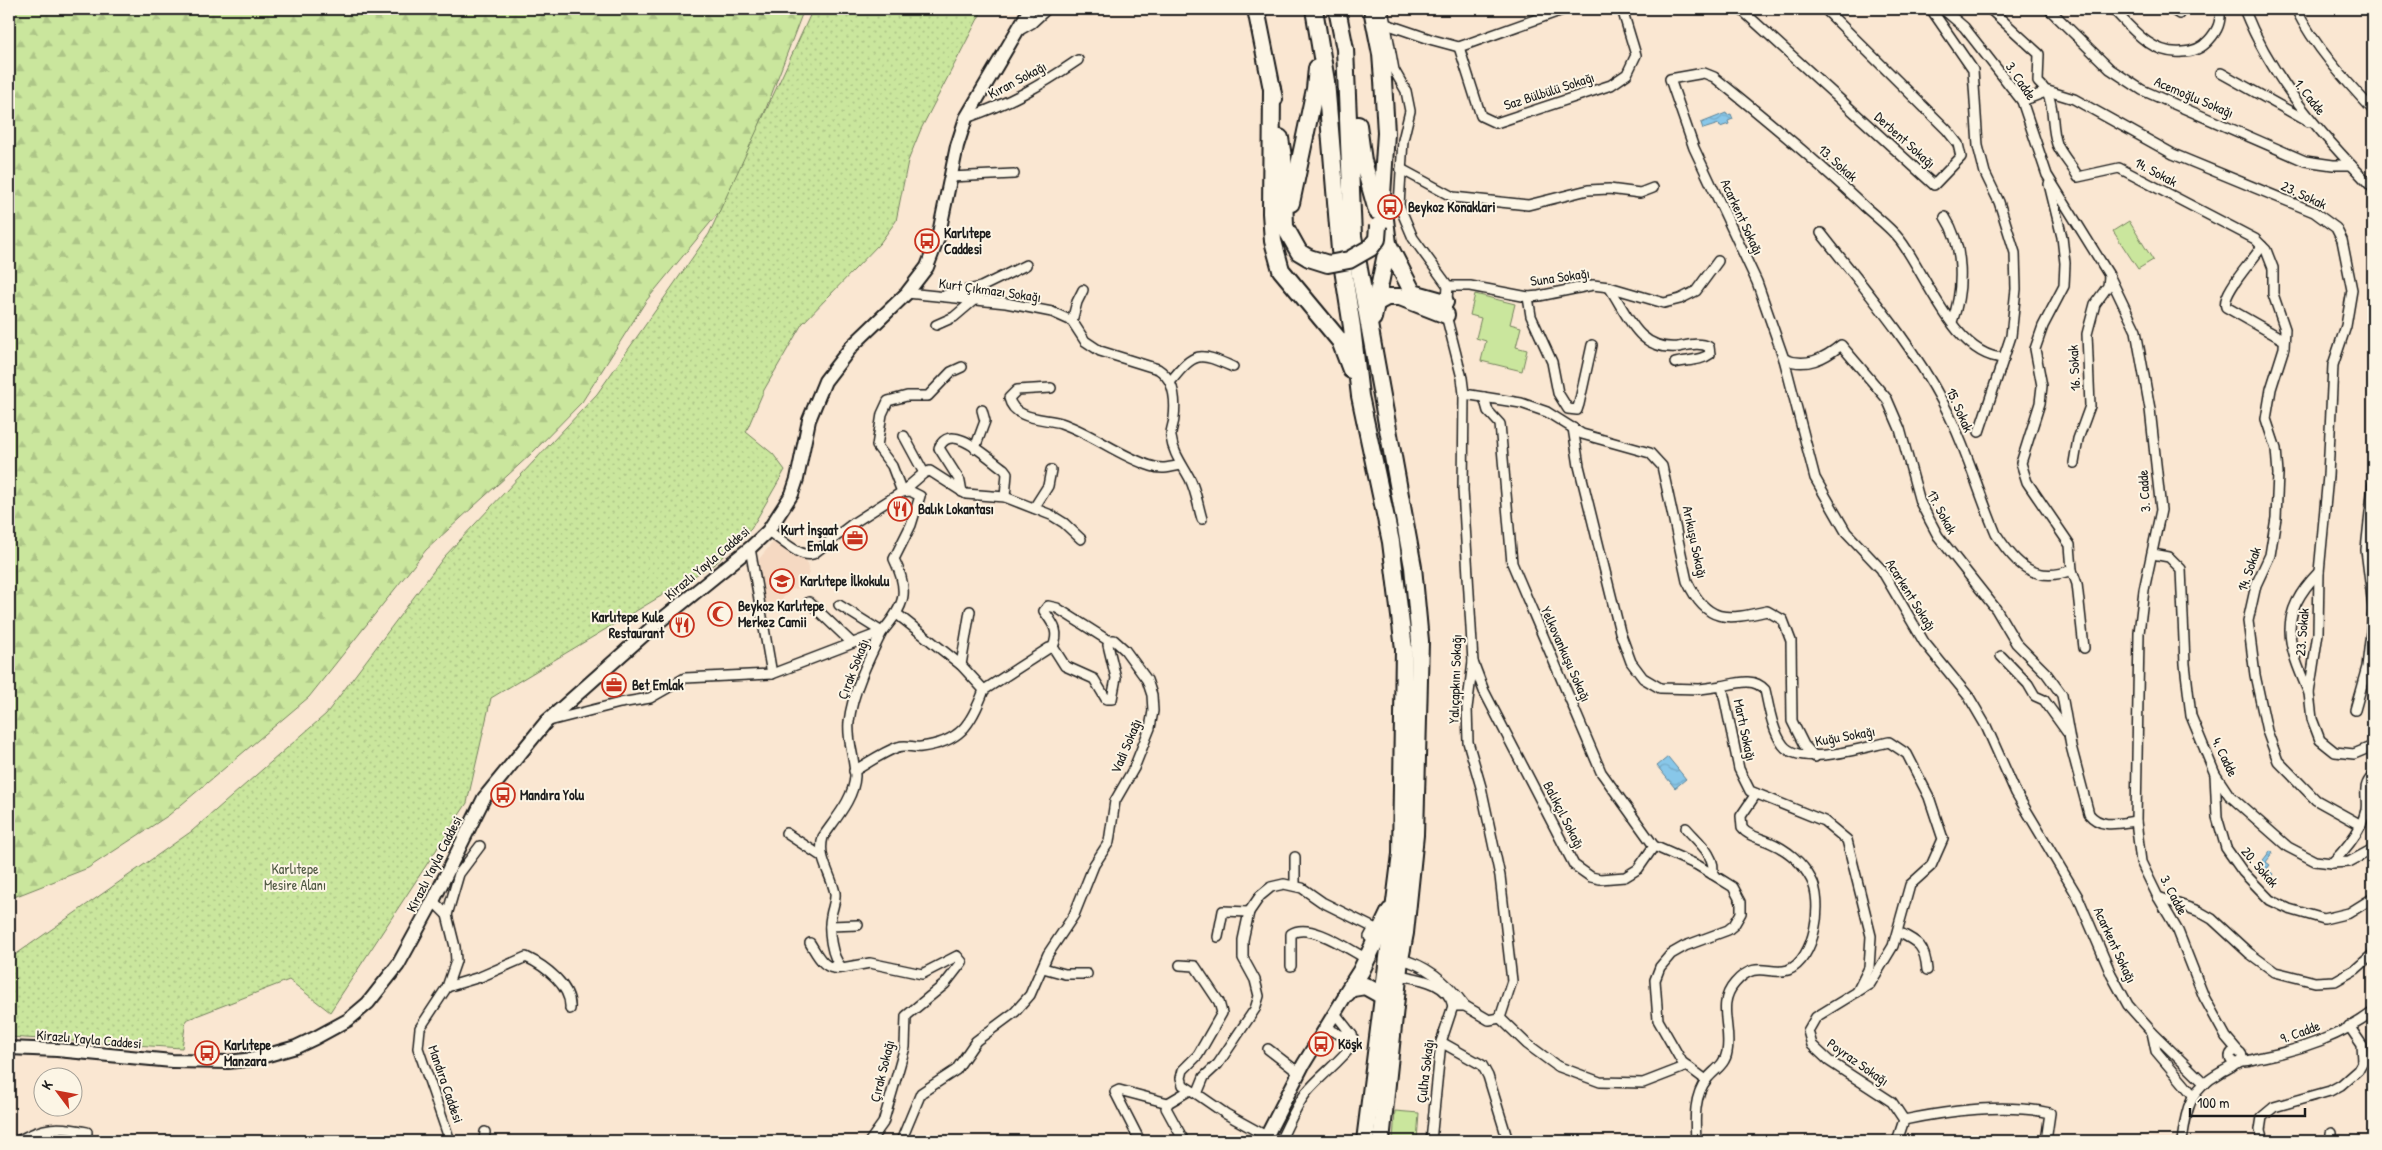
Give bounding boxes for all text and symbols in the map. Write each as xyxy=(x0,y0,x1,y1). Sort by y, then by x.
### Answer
street label: Kıran Sokağı xyxy=(984,56,1050,104)
street label: 3. Cadde xyxy=(2002,58,2041,104)
street label: Saz Bülbülü Sokağı xyxy=(1501,67,1597,115)
street label: Acemoğlu Sokağı xyxy=(2151,71,2237,123)
street label: 1. Cadde xyxy=(2290,75,2331,119)
street label: Derbent Sokağı xyxy=(1870,107,1940,173)
street label: 13. Sokak xyxy=(1815,140,1862,185)
street label: 14. Sokak xyxy=(2132,152,2181,191)
street label: Acarkent Sokağı xyxy=(1716,176,1768,258)
street label: 23. Sokak xyxy=(2278,176,2330,213)
bus stop icon: Beykoz Konaklari xyxy=(1377,194,1403,220)
place label: Beykoz Konaklari xyxy=(1408,197,1496,218)
place label: Karlıtepe Caddesi xyxy=(944,223,991,258)
bus stop icon: Karlıtepe Caddesi xyxy=(914,228,940,254)
street label: Suna Sokağı xyxy=(1529,263,1591,291)
street label: Kurt Çıkmazı Sokağı xyxy=(938,273,1042,307)
street label: 16. Sokak xyxy=(2063,344,2084,392)
street label: 15. Sokak xyxy=(1942,385,1979,435)
street label: 3. Cadde xyxy=(2133,469,2154,513)
street label: 17. Sokak xyxy=(1923,486,1962,537)
restaurant icon: Balık Lokantası xyxy=(887,496,913,522)
place label: Balık Lokantası xyxy=(918,499,994,518)
street label: Arıkuşu Sokağı xyxy=(1678,504,1712,580)
place label: Kurt İnşaat Emlak xyxy=(781,520,839,555)
street label: Kirazlı Yayla Caddesi xyxy=(660,521,754,605)
office icon: Kurt İnşaat Emlak xyxy=(842,525,868,551)
street label: 14. Sokak xyxy=(2232,544,2265,594)
street label: Acarkent Sokağı xyxy=(1881,555,1941,635)
school or university icon: Karlıtepe İlkokulu xyxy=(769,568,795,594)
place label: Karlıtepe İlkokulu xyxy=(800,571,890,592)
place label: Beykoz Karlıtepe Merkez Camii xyxy=(738,596,825,631)
mosque icon: Beykoz Karlıtepe Merkez Camii xyxy=(707,601,733,627)
street label: Yelkovankuşu Sokağı xyxy=(1536,603,1596,705)
place label: Karlıtepe Kule Restaurant xyxy=(592,607,665,642)
street label: 23. Sokak xyxy=(2290,607,2313,657)
restaurant icon: Karlıtepe Kule Restaurant xyxy=(669,612,695,638)
street label: Yalıçapkını Sokağı xyxy=(1443,634,1467,724)
street label: Çırak Sokağı xyxy=(832,636,874,702)
office icon: Bet Emlak xyxy=(601,672,627,698)
place label: Bet Emlak xyxy=(632,675,684,694)
street label: Martı Sokağı xyxy=(1729,697,1761,763)
street label: Vadi Sokağı xyxy=(1105,715,1147,777)
street label: Kuğu Sokağı xyxy=(1813,721,1877,751)
street label: 4. Cadde xyxy=(2208,734,2243,780)
street label: Balıkçıl Sokağı xyxy=(1538,778,1590,852)
bus stop icon: Mandıra Yolu xyxy=(490,782,516,808)
place label: Mandıra Yolu xyxy=(520,785,584,804)
street label: Kirazlı Yayla Caddesi xyxy=(401,812,467,916)
street label: 20. Sokak xyxy=(2237,842,2283,891)
park label: Karlıtepe Mesire Alanı xyxy=(264,859,326,894)
street label: 3. Cadde xyxy=(2156,872,2193,918)
street label: Acarkent Sokağı xyxy=(2089,904,2141,986)
street label: 9. Cadde xyxy=(2277,1015,2323,1047)
street label: Kirazlı Yayla Caddesi xyxy=(36,1024,142,1054)
bus stop icon: Köşk xyxy=(1308,1031,1334,1057)
street label: Poyraz Sokağı xyxy=(1823,1033,1893,1091)
place label: Köşk xyxy=(1338,1034,1362,1053)
place label: Karlıtepe Manzara xyxy=(224,1035,271,1070)
street label: Çırak Sokağı xyxy=(865,1038,899,1104)
street label: Çulha Sokağı xyxy=(1411,1038,1439,1104)
bus stop icon: Karlıtepe Manzara xyxy=(194,1040,220,1066)
street label: Mandıra Caddesi xyxy=(424,1042,469,1125)
north arrow xyxy=(32,1068,82,1118)
text: K xyxy=(37,1076,57,1093)
scale bar xyxy=(2190,1085,2304,1117)
text: 100 m xyxy=(2197,1092,2230,1113)

